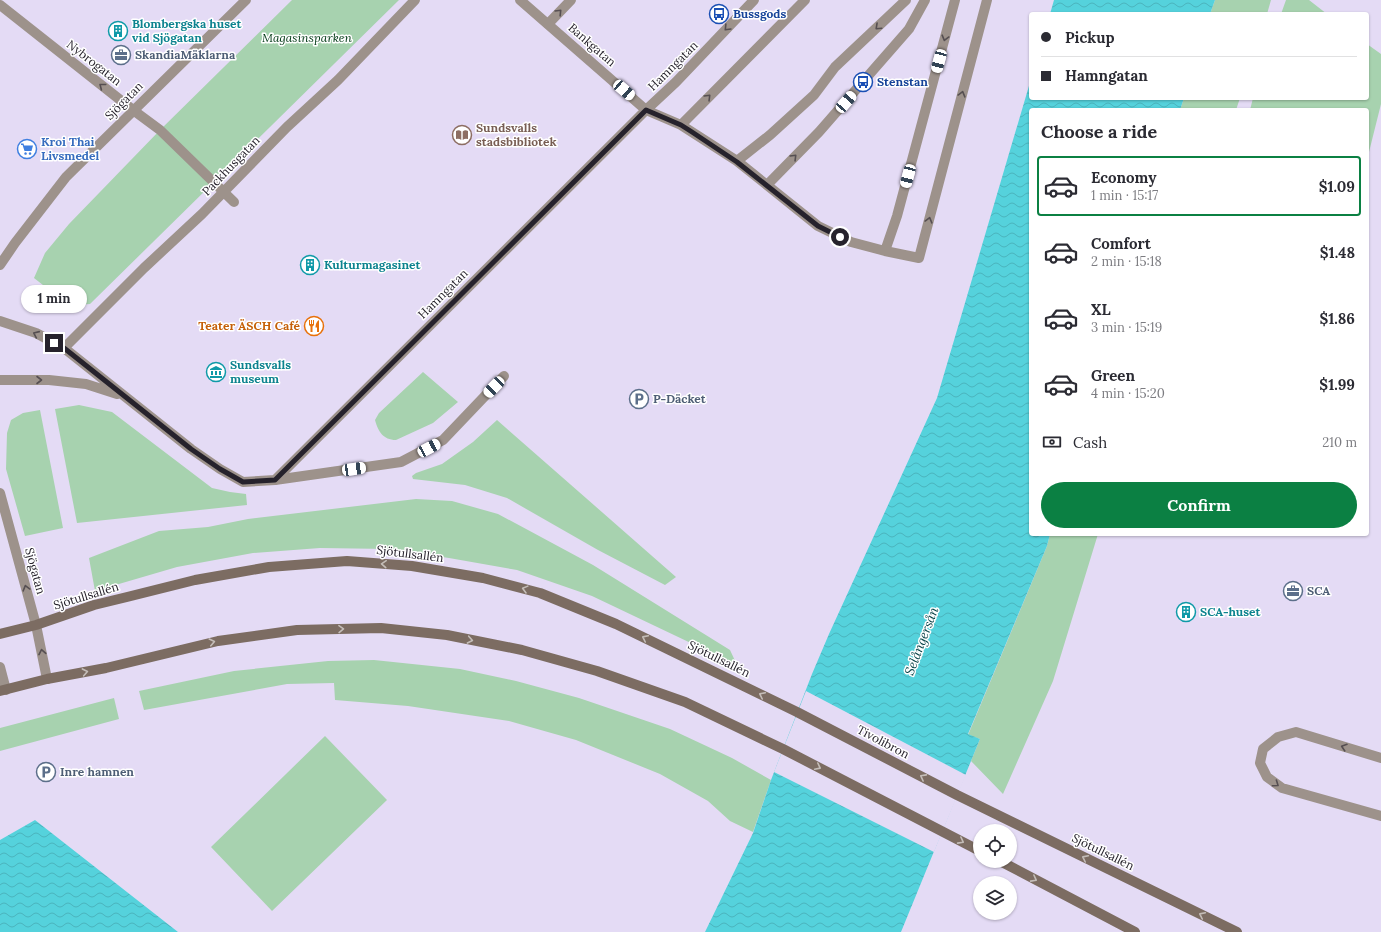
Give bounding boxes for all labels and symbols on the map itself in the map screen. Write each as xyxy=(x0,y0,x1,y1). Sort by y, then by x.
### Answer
bus stop icon: Bussgods xyxy=(708,3,730,25)
place label: Bussgods xyxy=(733,6,786,21)
one-way arrow xyxy=(555,9,562,17)
place label: Blombergska huset vid Sjögatan xyxy=(132,16,242,45)
building icon: Blombergska huset vid Sjögatan xyxy=(107,20,129,42)
street label: Bankgatan xyxy=(565,20,619,69)
one-way arrow xyxy=(875,22,883,29)
one-way arrow xyxy=(725,23,732,31)
park label: Magasinsparken xyxy=(262,30,353,45)
one-way arrow xyxy=(941,34,950,41)
street label: Nybrogatan xyxy=(64,37,125,89)
street label: Hamngatan xyxy=(645,38,701,94)
office icon: SkandiaMäklarna xyxy=(110,44,132,66)
place label: SkandiaMäklarna xyxy=(135,47,236,62)
car xyxy=(930,48,948,74)
bus stop icon: Stenstan xyxy=(852,71,874,93)
place label: Stenstan xyxy=(877,74,928,89)
street label: Sjögatan xyxy=(101,78,146,123)
car xyxy=(611,78,637,102)
one-way arrow xyxy=(100,84,107,91)
car xyxy=(834,89,858,115)
one-way arrow xyxy=(957,91,966,98)
one-way arrow xyxy=(703,94,711,102)
place label: Sundsvalls stadsbibliotek xyxy=(476,120,557,149)
library icon: Sundsvalls stadsbibliotek xyxy=(451,124,473,146)
street label: Packhusgatan xyxy=(199,133,263,199)
place label: Kroi Thai Livsmedel xyxy=(41,134,99,163)
supermarket icon: Kroi Thai Livsmedel xyxy=(16,138,38,160)
one-way arrow xyxy=(789,154,797,162)
car xyxy=(899,163,917,189)
one-way arrow xyxy=(924,217,933,224)
route start xyxy=(831,228,849,246)
building icon: Kulturmagasinet xyxy=(299,254,321,276)
place label: Kulturmagasinet xyxy=(324,257,422,272)
street label: Hamngatan xyxy=(415,266,471,322)
callout: 1 min xyxy=(21,285,87,313)
restaurant icon: Teater ÄSCH Café xyxy=(303,315,325,337)
place label: Teater ÄSCH Café xyxy=(198,318,301,333)
one-way arrow xyxy=(33,330,40,338)
route end xyxy=(45,334,63,352)
place label: Sundsvalls museum xyxy=(230,357,291,386)
museum icon: Sundsvalls museum xyxy=(205,361,227,383)
car xyxy=(481,374,507,400)
one-way arrow xyxy=(36,376,42,384)
parking icon: P-Däcket xyxy=(628,388,650,410)
place label: P-Däcket xyxy=(653,391,707,406)
car xyxy=(416,437,442,459)
car xyxy=(341,461,367,477)
street label: Sjötullsallén xyxy=(376,542,444,565)
street label: Sjögatan xyxy=(22,546,49,596)
one-way arrow xyxy=(381,559,387,568)
street label: Sjötullsallén xyxy=(51,579,120,613)
office icon: SCA xyxy=(1282,580,1304,602)
place label: SCA xyxy=(1307,583,1330,598)
one-way arrow xyxy=(22,584,31,591)
one-way arrow xyxy=(522,586,528,594)
building icon: SCA-huset xyxy=(1175,601,1197,623)
place label: SCA-huset xyxy=(1200,604,1262,619)
water label: Selångersån xyxy=(901,605,942,678)
one-way arrow xyxy=(338,625,344,633)
one-way arrow xyxy=(467,635,473,643)
one-way arrow xyxy=(642,635,650,643)
street label: Sjötullsallén xyxy=(686,637,753,680)
one-way arrow xyxy=(208,639,215,647)
one-way arrow xyxy=(38,649,46,655)
one-way arrow xyxy=(82,668,88,677)
one-way arrow xyxy=(759,692,767,700)
street label: Tivolibron xyxy=(855,722,912,762)
one-way arrow xyxy=(1340,743,1347,752)
parking icon: Inre hamnen xyxy=(35,761,57,783)
one-way arrow xyxy=(813,762,821,770)
place label: Inre hamnen xyxy=(60,764,134,779)
one-way arrow xyxy=(920,774,927,782)
one-way arrow xyxy=(1272,779,1279,786)
street label: Sjötullsallén xyxy=(1070,830,1137,873)
one-way arrow xyxy=(957,836,965,844)
one-way arrow xyxy=(1082,855,1090,863)
one-way arrow xyxy=(1030,874,1037,882)
one-way arrow xyxy=(1199,912,1207,920)

